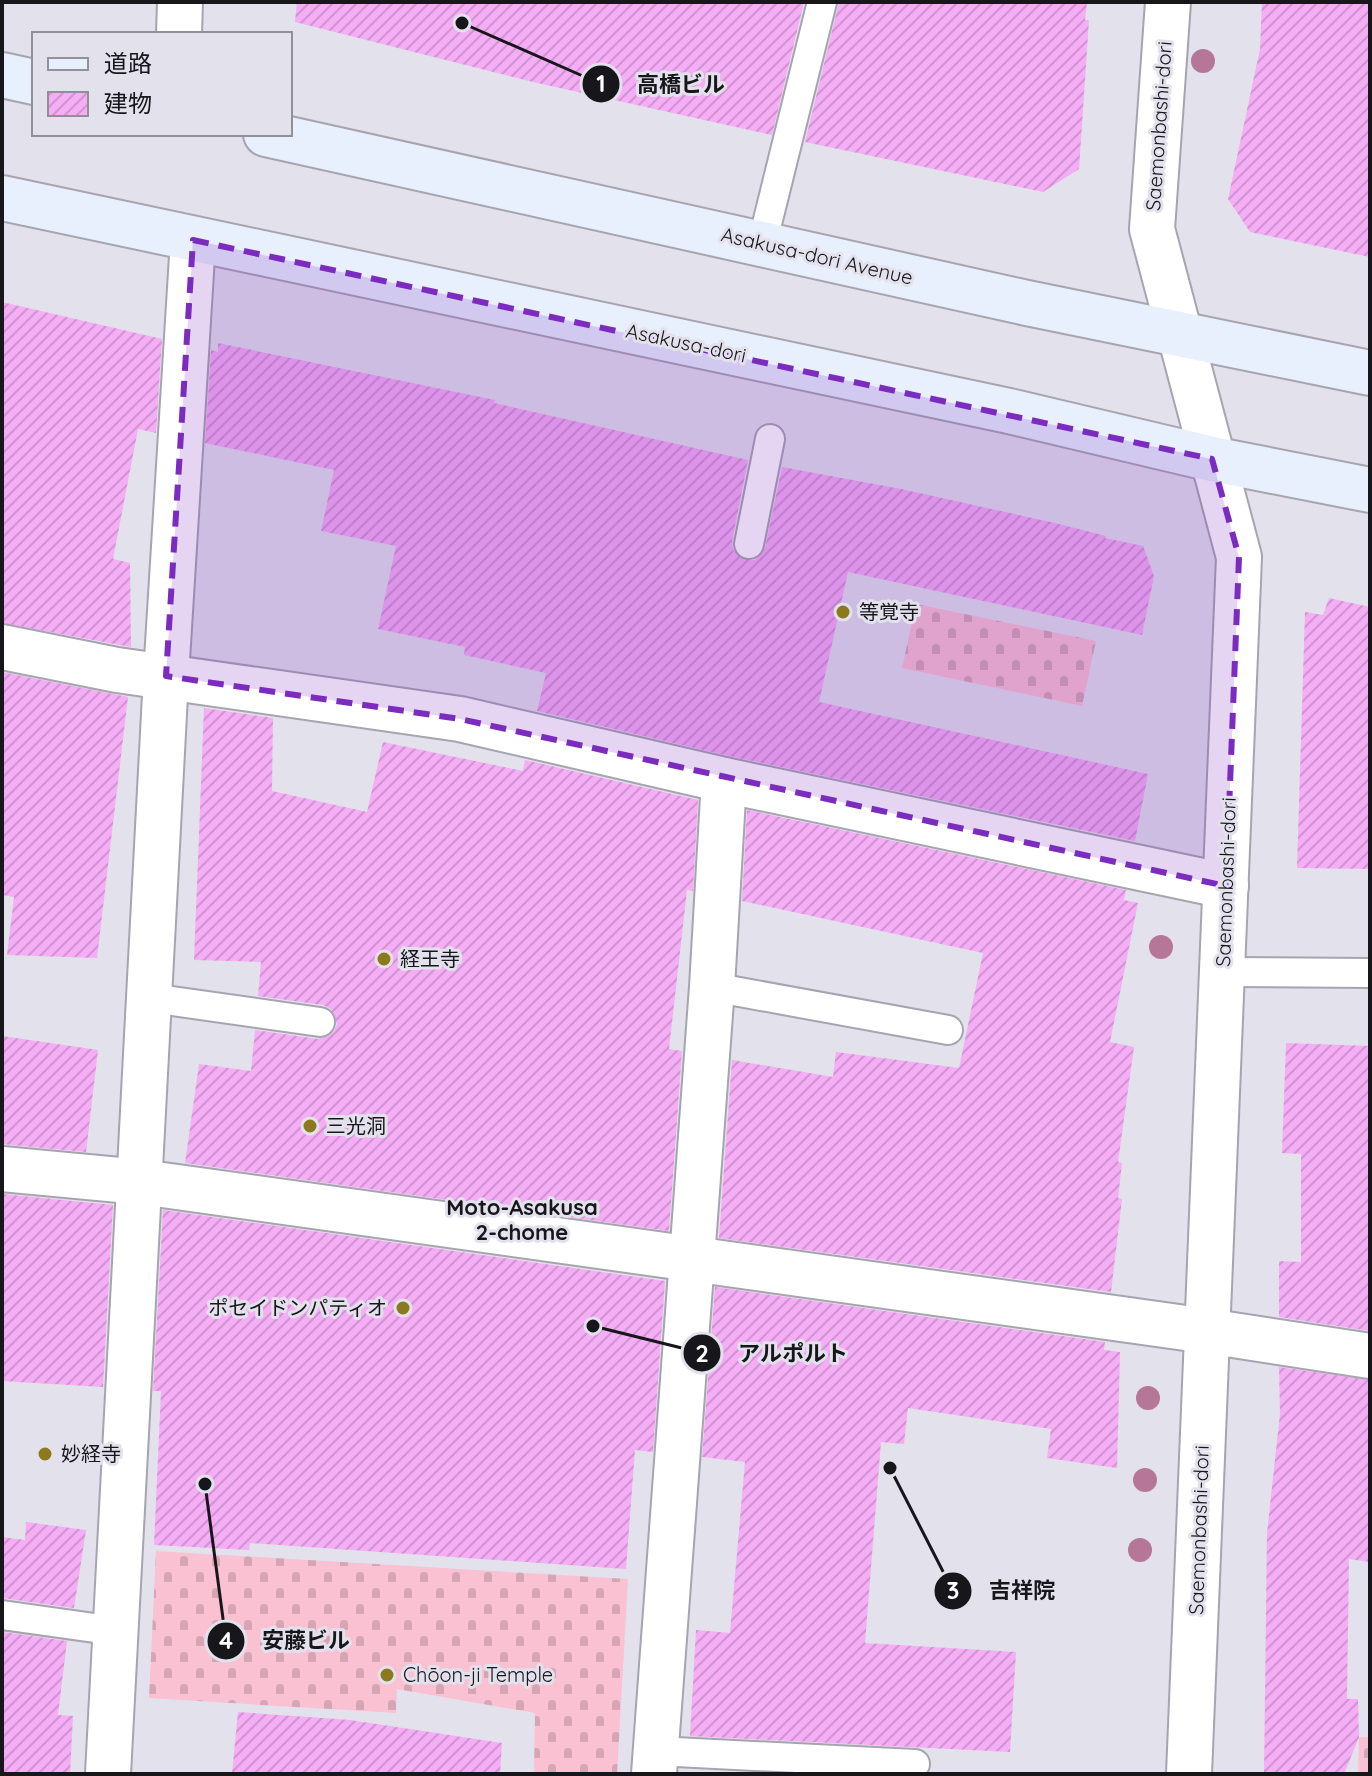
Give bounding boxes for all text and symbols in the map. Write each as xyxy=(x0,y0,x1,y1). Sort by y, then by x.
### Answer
legend xyxy=(32,32,292,136)
street label: Saemonbashi-dori xyxy=(1140,40,1177,212)
text: 道路 xyxy=(104,48,152,78)
callout: 高橋ビル xyxy=(581,61,741,107)
text: 1 xyxy=(596,68,606,98)
text: 高橋ビル xyxy=(637,70,725,98)
text: 建物 xyxy=(104,88,152,118)
street label: Asakusa-dori Avenue xyxy=(719,221,915,290)
street label: Asakusa-dori xyxy=(624,318,748,367)
place label: 等覚寺 xyxy=(859,599,919,624)
marker: 等覚寺 xyxy=(834,603,852,621)
street label: Saemonbashi-dori xyxy=(1210,797,1241,967)
place label: 経王寺 xyxy=(400,946,460,971)
marker: 経王寺 xyxy=(375,950,393,968)
place label: 三光洞 xyxy=(326,1113,386,1138)
marker: 三光洞 xyxy=(301,1117,319,1135)
district label: Moto-Asakusa 2-chome xyxy=(446,1193,598,1246)
place label: ポセイドンパティオ xyxy=(208,1295,387,1320)
marker: ポセイドンパティオ xyxy=(394,1299,412,1317)
callout: アルポルト xyxy=(682,1330,864,1376)
text: 2 xyxy=(695,1338,709,1368)
text: アルポルト xyxy=(738,1339,848,1367)
place label: 妙経寺 xyxy=(61,1441,121,1466)
marker: 妙経寺 xyxy=(36,1445,54,1463)
street label: Saemonbashi-dori xyxy=(1183,1445,1214,1615)
callout: 吉祥院 xyxy=(933,1568,1071,1614)
text: 3 xyxy=(947,1575,959,1605)
text: 吉祥院 xyxy=(989,1576,1055,1604)
callout: 安藤ビル xyxy=(206,1618,366,1664)
text: 4 xyxy=(219,1625,233,1655)
text: 安藤ビル xyxy=(262,1626,350,1654)
place label: Chōon-ji Temple xyxy=(403,1662,553,1687)
marker: Chōon-ji Temple xyxy=(378,1666,396,1684)

